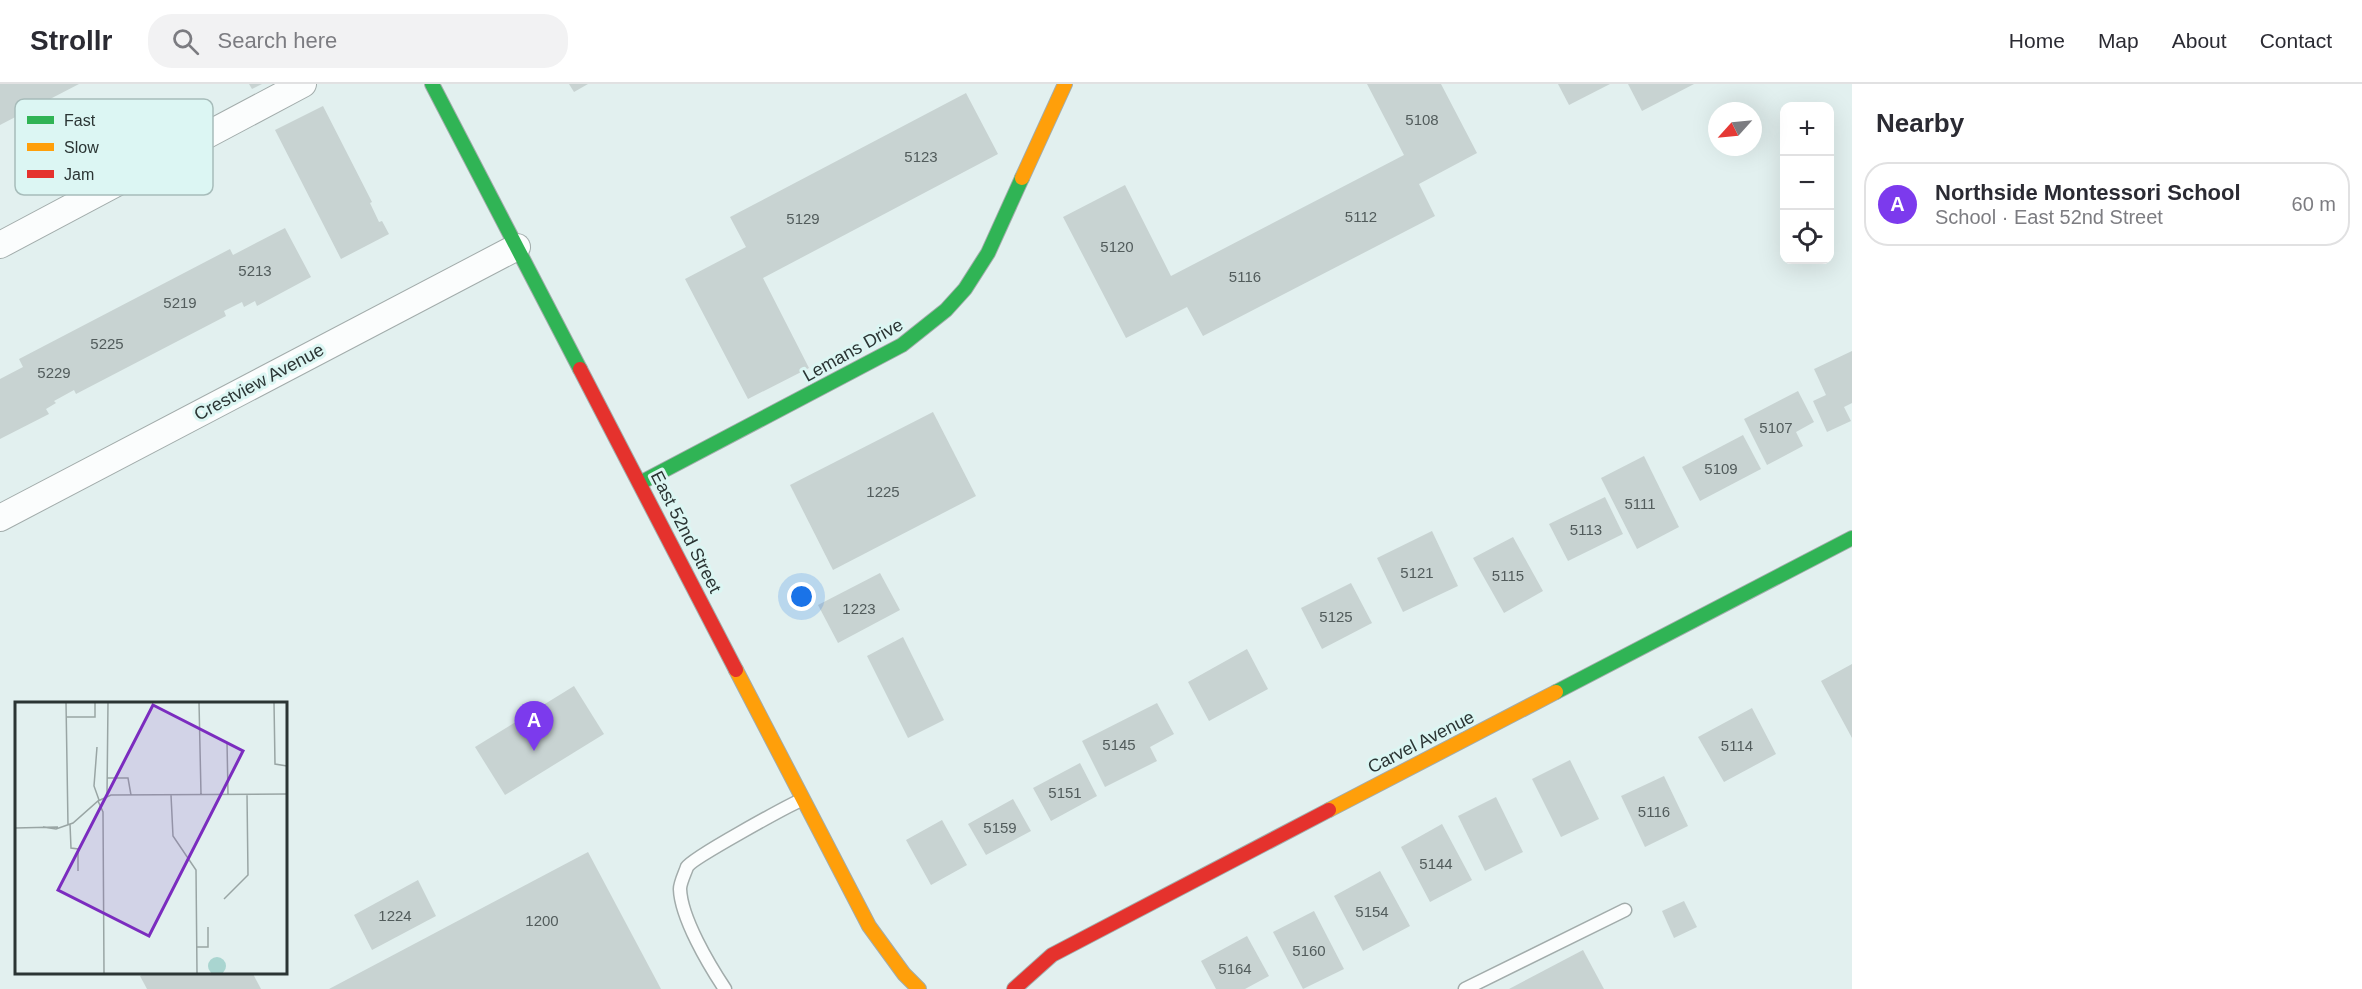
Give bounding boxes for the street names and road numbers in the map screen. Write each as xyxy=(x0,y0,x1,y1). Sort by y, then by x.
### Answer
street label: Lemans Drive xyxy=(800,314,906,386)
street label: Crestview Avenue xyxy=(191,339,327,425)
street label: East 52nd Street xyxy=(647,468,725,596)
street label: Carvel Avenue xyxy=(1364,707,1478,777)

